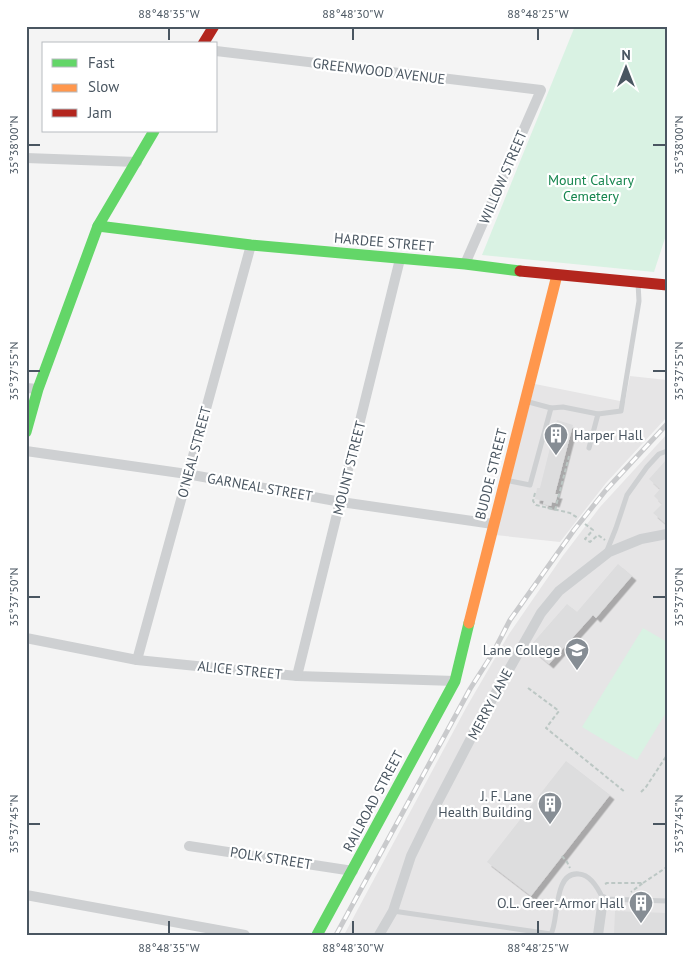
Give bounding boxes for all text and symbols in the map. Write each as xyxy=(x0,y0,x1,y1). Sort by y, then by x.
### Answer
text: 88°48'35"W xyxy=(138,6,200,21)
text: 88°48'30"W xyxy=(322,6,384,21)
text: 88°48'25"W xyxy=(507,6,569,21)
legend xyxy=(42,42,218,132)
north arrow xyxy=(600,42,650,92)
text: N xyxy=(621,46,631,64)
text: Fast xyxy=(88,53,115,72)
street label: GREENWOOD AVENUE xyxy=(312,54,446,88)
text: Slow xyxy=(88,77,119,96)
text: Jam xyxy=(87,103,112,122)
text: 35°38'00"N xyxy=(6,115,21,175)
text: 35°38'00"N xyxy=(671,115,686,175)
street label: WILLOW STREET xyxy=(475,127,531,226)
park label: Mount Calvary Cemetery xyxy=(548,171,634,205)
street label: HARDEE STREET xyxy=(333,229,435,255)
text: 35°37'55"N xyxy=(6,341,21,401)
text: 35°37'55"N xyxy=(671,341,686,401)
street label: O'NEAL STREET xyxy=(173,404,215,500)
street label: MOUNT STREET xyxy=(329,419,369,517)
building icon: Harper Hall xyxy=(543,422,569,456)
street label: BUDDE STREET xyxy=(471,426,511,521)
place label: Harper Hall xyxy=(574,426,643,444)
street label: GARNEAL STREET xyxy=(206,469,314,505)
text: 35°37'50"N xyxy=(6,567,21,627)
text: 35°37'50"N xyxy=(671,567,686,627)
school or university icon: Lane College xyxy=(564,637,590,671)
place label: Lane College xyxy=(483,641,560,659)
street label: ALICE STREET xyxy=(197,657,283,683)
street label: MERRY LANE xyxy=(464,665,516,743)
street label: RAILROAD STREET xyxy=(339,747,407,855)
place label: J. F. Lane Health Building xyxy=(438,787,532,821)
building icon: J. F. Lane Health Building xyxy=(537,791,563,825)
text: 35°37'45"N xyxy=(6,794,21,854)
text: 35°37'45"N xyxy=(671,794,686,854)
street label: POLK STREET xyxy=(229,843,313,873)
building icon: O.L. Greer-Armor Hall xyxy=(628,890,654,924)
place label: O.L. Greer-Armor Hall xyxy=(497,894,624,912)
text: 88°48'35"W xyxy=(138,940,200,955)
text: 88°48'30"W xyxy=(322,940,384,955)
text: 88°48'25"W xyxy=(507,940,569,955)

